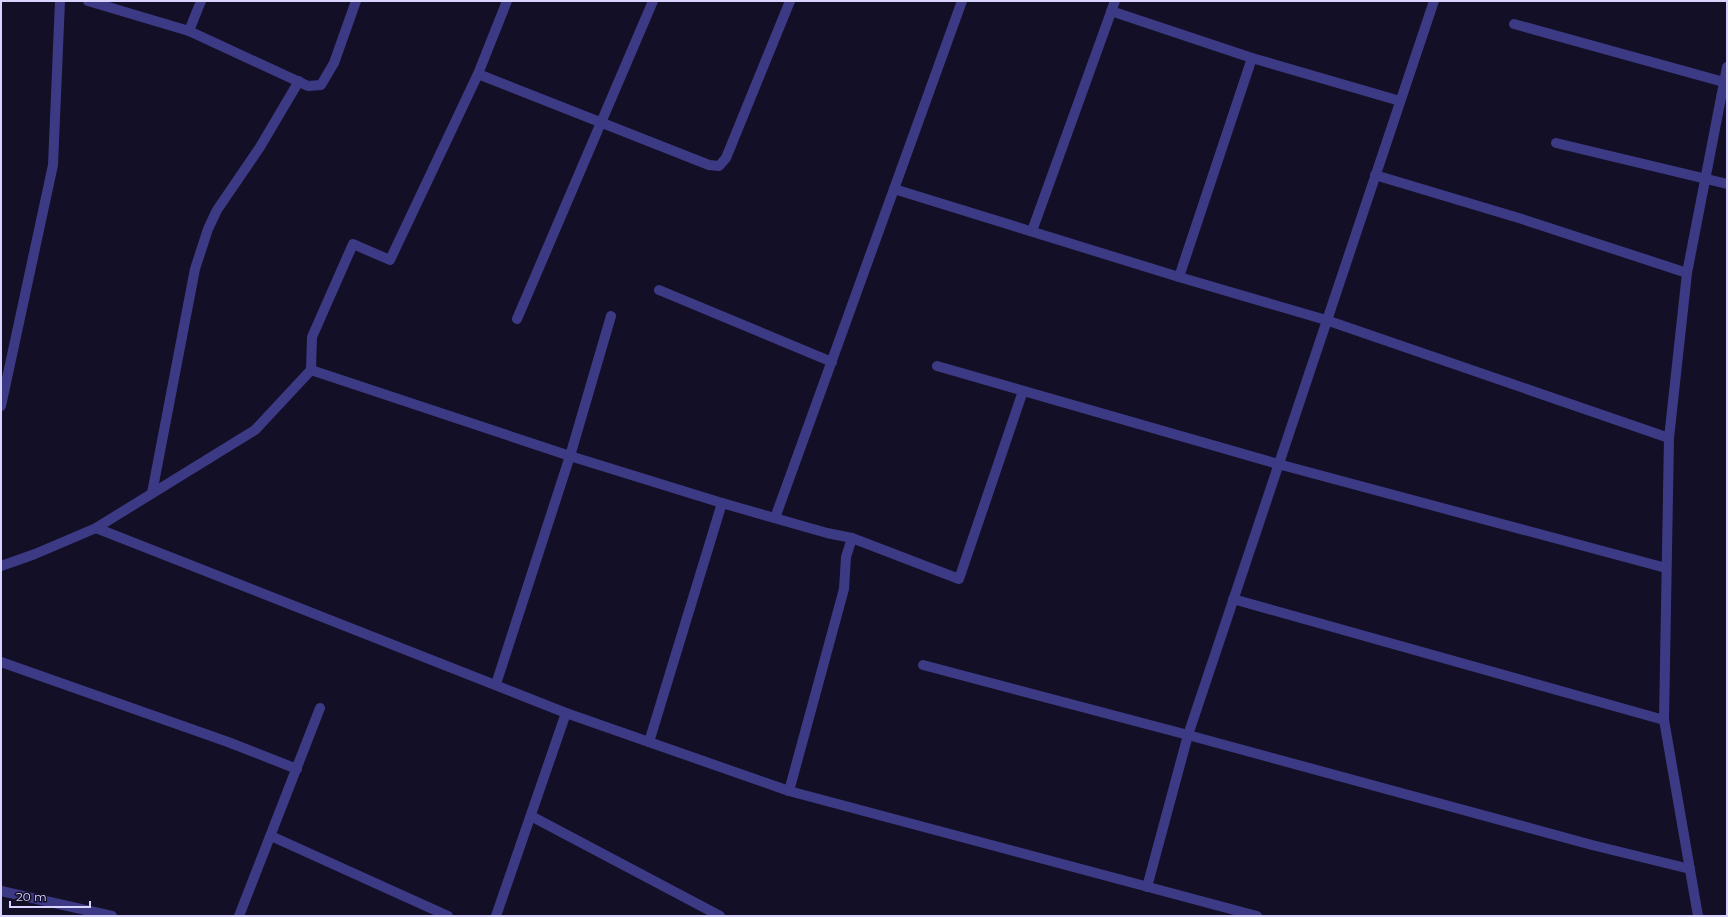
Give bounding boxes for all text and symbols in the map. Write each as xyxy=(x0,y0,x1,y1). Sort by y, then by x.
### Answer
scale bar xyxy=(10,883,90,909)
text: 20 m xyxy=(16,889,47,904)

